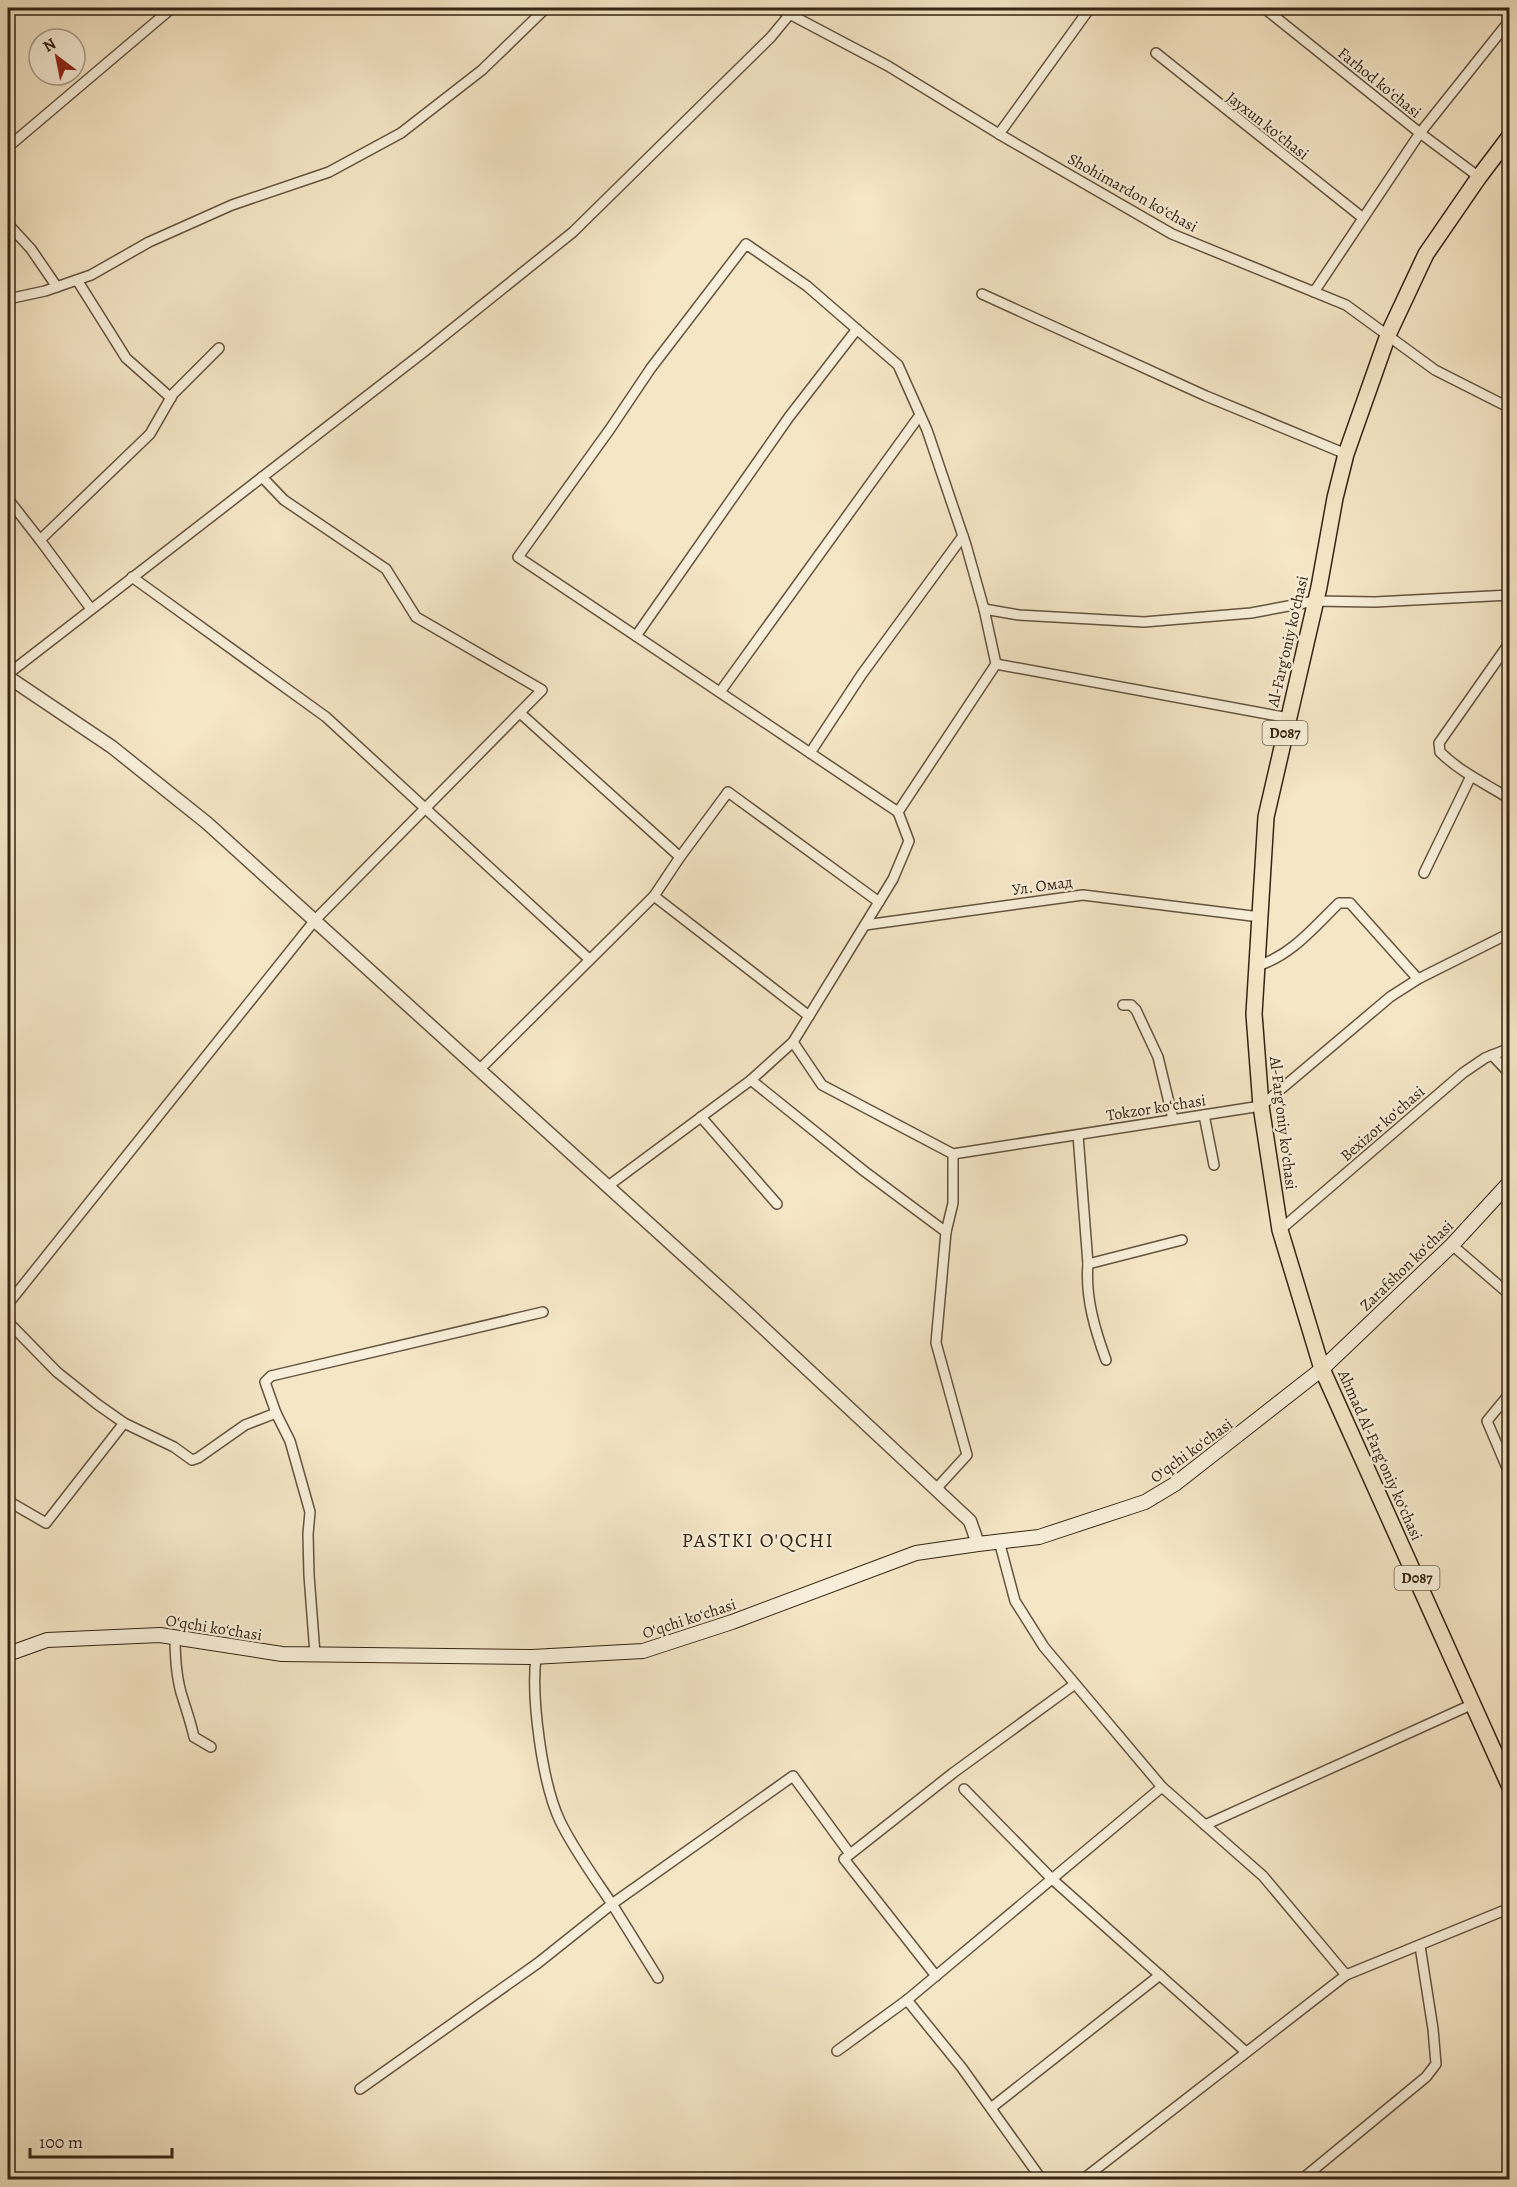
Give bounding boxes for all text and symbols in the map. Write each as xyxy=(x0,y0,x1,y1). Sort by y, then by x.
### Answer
north arrow xyxy=(27,27,87,87)
text: N xyxy=(39,33,61,58)
street label: Farhod koʻchasi xyxy=(1333,42,1426,123)
street label: Jayxun koʻchasi xyxy=(1221,87,1313,165)
street label: Shohimardon koʻchasi xyxy=(1064,148,1201,238)
street label: Al-Fargʻoniy koʻchasi xyxy=(1262,573,1314,710)
road number: D087 xyxy=(1262,721,1308,745)
street label: Ул. Омад xyxy=(1010,871,1074,901)
street label: Al-Fargʻoniy koʻchasi xyxy=(1264,1054,1302,1191)
street label: Bexizor koʻchasi xyxy=(1336,1081,1430,1167)
street label: Tokzor koʻchasi xyxy=(1105,1089,1207,1127)
street label: Zarafshon koʻchasi xyxy=(1355,1215,1458,1316)
street label: Ahmad Al-Fargʻoniy koʻchasi xyxy=(1332,1366,1428,1544)
street label: Oʻqchi koʻchasi xyxy=(1146,1413,1237,1488)
district label: PASTKI O'QCHI xyxy=(682,1527,834,1554)
road number: D087 xyxy=(1394,1566,1440,1590)
street label: Oʻqchi koʻchasi xyxy=(640,1593,739,1644)
street label: Oʻqchi koʻchasi xyxy=(164,1610,264,1646)
scale bar xyxy=(30,2121,172,2159)
text: 100 m xyxy=(39,2130,83,2154)

